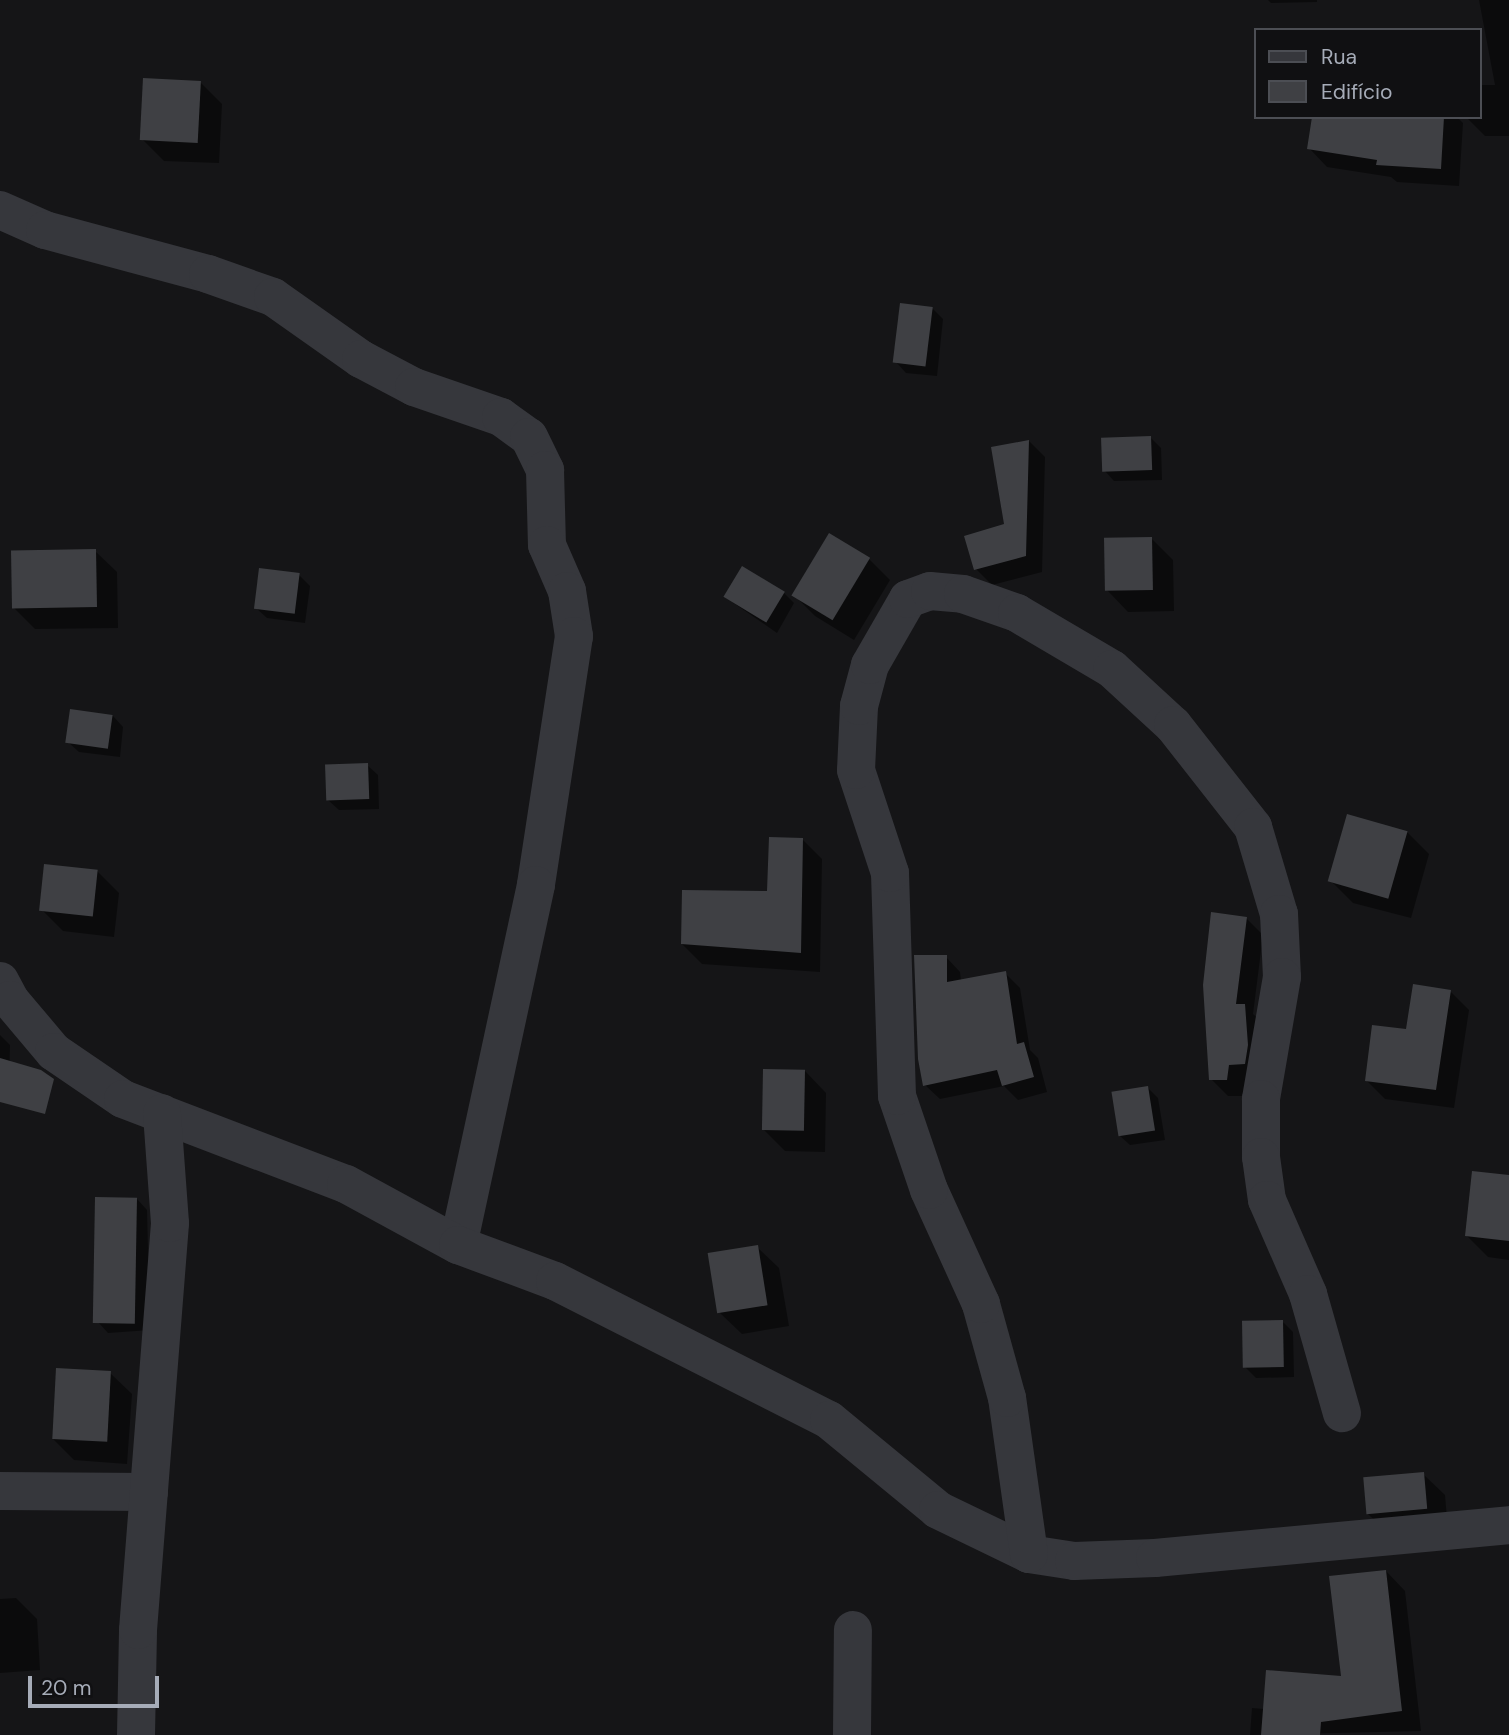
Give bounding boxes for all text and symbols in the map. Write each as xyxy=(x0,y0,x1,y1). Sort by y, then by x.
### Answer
legend xyxy=(1254,28,1481,119)
text: Rua xyxy=(1321,43,1357,71)
text: Edifício xyxy=(1321,78,1392,106)
scale bar xyxy=(32,1662,163,1706)
text: 20 m xyxy=(41,1674,92,1702)

